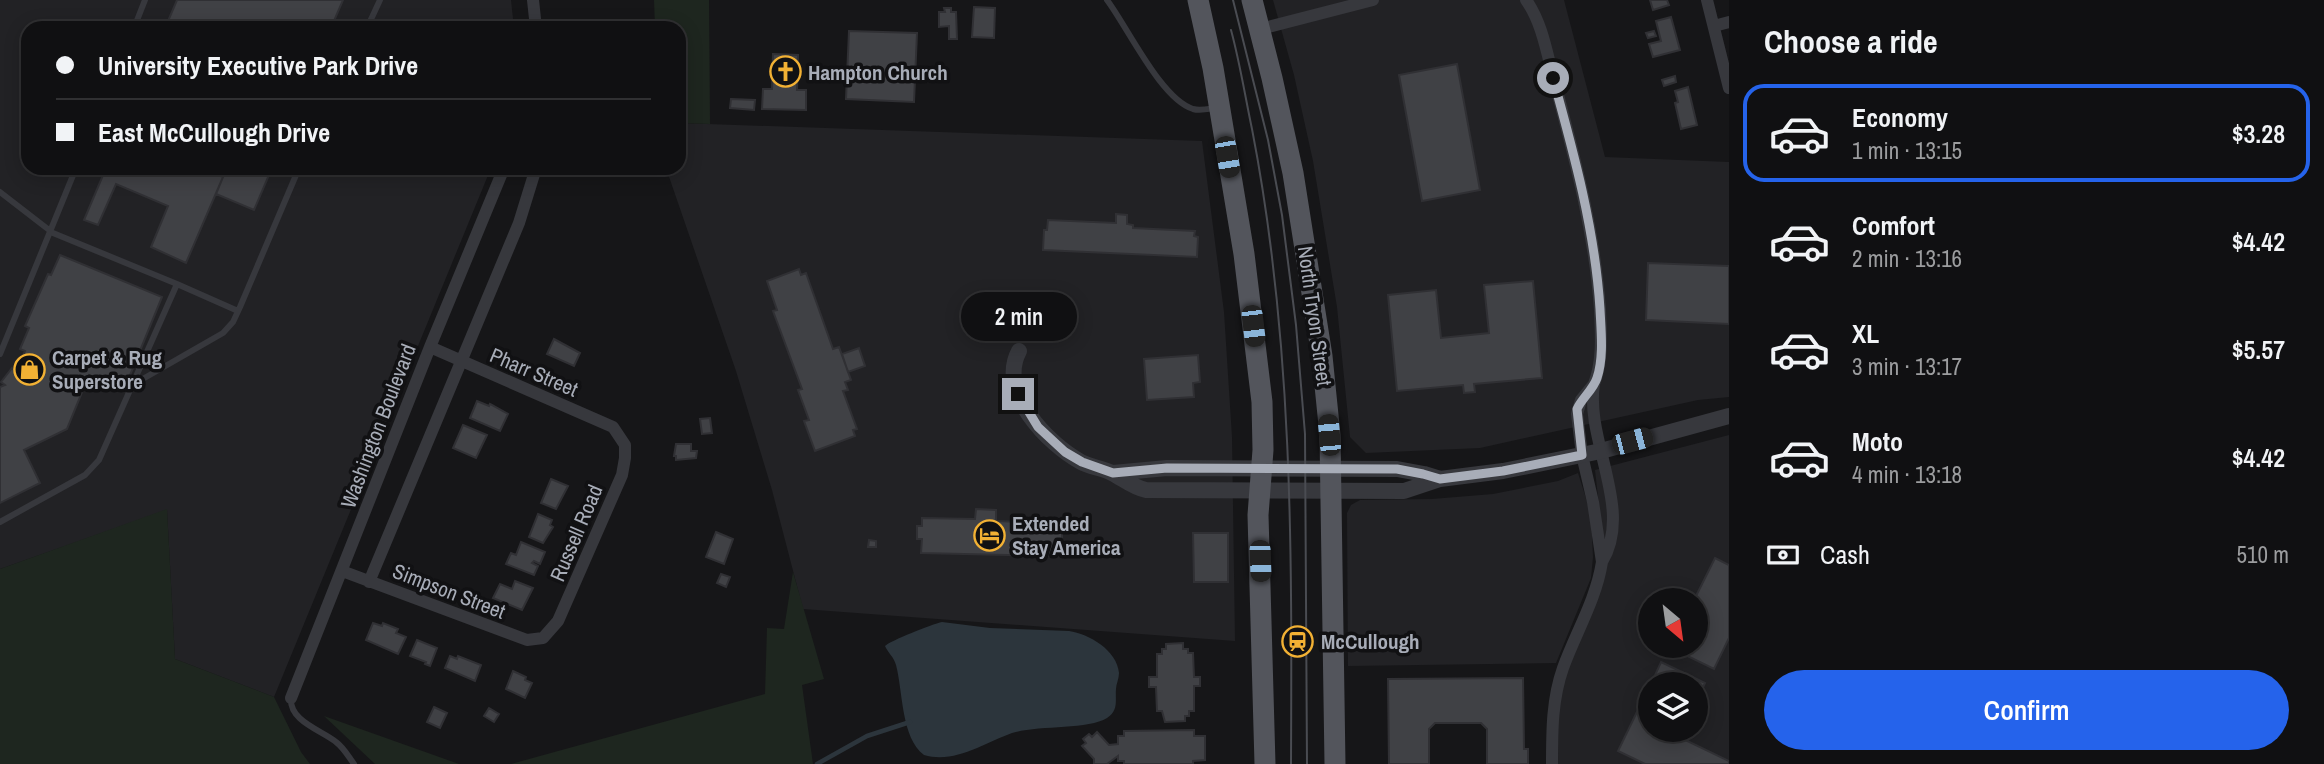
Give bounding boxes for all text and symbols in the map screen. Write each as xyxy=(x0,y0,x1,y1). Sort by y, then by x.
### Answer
text: Choose a ride xyxy=(1764,20,1938,63)
text: University Executive Park Drive xyxy=(98,48,418,83)
church icon: Hampton Church xyxy=(768,55,802,89)
place label: Hampton Church xyxy=(808,58,948,87)
route start xyxy=(1537,62,1569,94)
text: Economy xyxy=(1852,100,1948,135)
icon: car xyxy=(1768,102,1831,165)
text: East McCullough Drive xyxy=(98,115,330,150)
text: $3.28 xyxy=(2232,116,2285,151)
car xyxy=(1214,134,1241,180)
text: 1 min · 13:15 xyxy=(1852,135,1962,166)
text: Comfort xyxy=(1852,208,1935,243)
icon: car xyxy=(1768,210,1831,273)
text: $4.42 xyxy=(2232,224,2285,259)
text: 2 min · 13:16 xyxy=(1852,243,1962,274)
street label: North Tryon Street xyxy=(1291,244,1339,388)
callout: 2 min xyxy=(960,292,1076,342)
text: 2 min xyxy=(995,301,1043,332)
car xyxy=(1241,304,1266,348)
text: XL xyxy=(1852,316,1879,351)
icon: car xyxy=(1768,318,1831,381)
text: $5.57 xyxy=(2232,332,2285,367)
street label: Washington Boulevard xyxy=(333,340,423,512)
street label: Pharr Street xyxy=(486,341,583,404)
place label: Carpet & Rug Superstore xyxy=(52,343,162,396)
text: 3 min · 13:17 xyxy=(1852,351,1962,382)
shop icon: Carpet & Rug Superstore xyxy=(12,352,46,386)
route end xyxy=(1002,378,1034,410)
car xyxy=(1317,413,1342,457)
text: Moto xyxy=(1852,424,1903,459)
car xyxy=(1609,425,1656,457)
icon: car xyxy=(1768,426,1831,489)
text: $4.42 xyxy=(2232,440,2285,475)
text: 4 min · 13:18 xyxy=(1852,459,1962,490)
street label: Russell Road xyxy=(543,480,609,586)
place label: Extended Stay America xyxy=(1012,509,1121,562)
hotel icon: Extended Stay America xyxy=(972,518,1006,552)
icon: cash xyxy=(1764,536,1802,574)
text: Cash xyxy=(1820,537,1870,572)
text: 510 m xyxy=(2237,539,2289,570)
car xyxy=(1249,540,1272,582)
street label: Simpson Street xyxy=(388,556,510,626)
north arrow xyxy=(1638,588,1708,658)
map controls xyxy=(1638,588,1708,742)
station icon: McCullough xyxy=(1281,624,1315,658)
place label: McCullough xyxy=(1321,627,1420,656)
button: Confirm xyxy=(1764,670,2289,750)
button: layers xyxy=(1638,672,1708,742)

